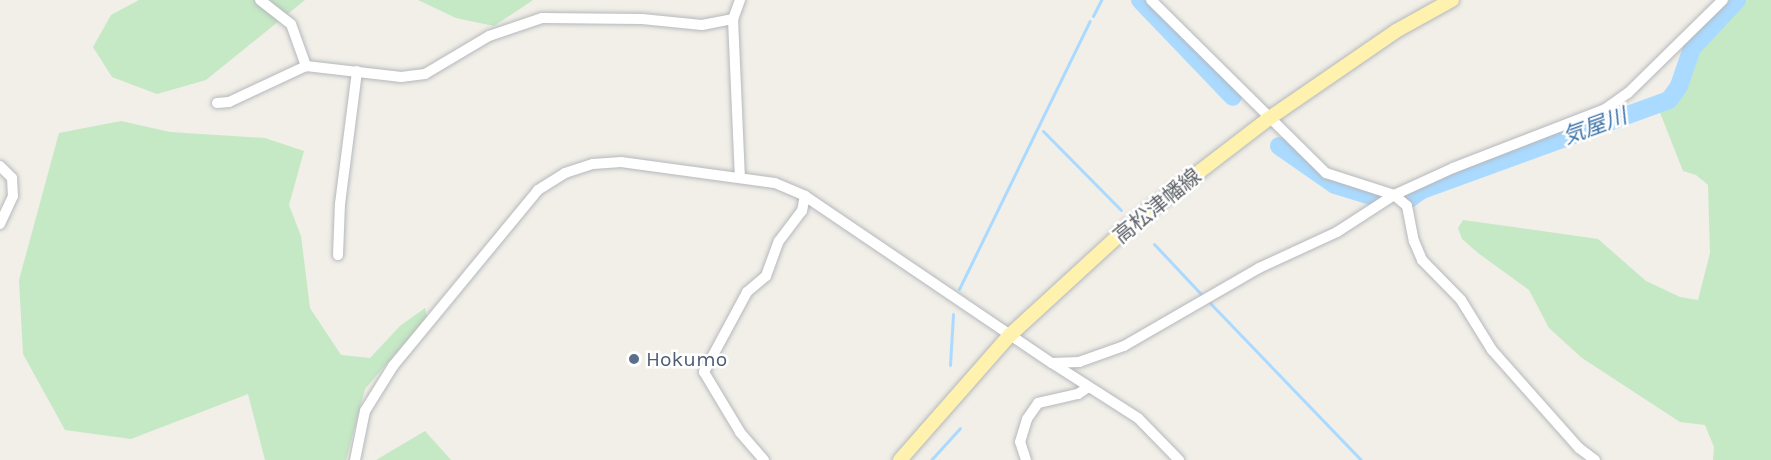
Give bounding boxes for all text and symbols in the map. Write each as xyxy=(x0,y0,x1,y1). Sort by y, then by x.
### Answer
water label: 気屋川 xyxy=(1559,103,1631,151)
street label: 高松津幡線 xyxy=(1108,163,1206,249)
place label: Hokumo xyxy=(646,346,727,372)
marker: Hokumo xyxy=(627,352,641,366)

